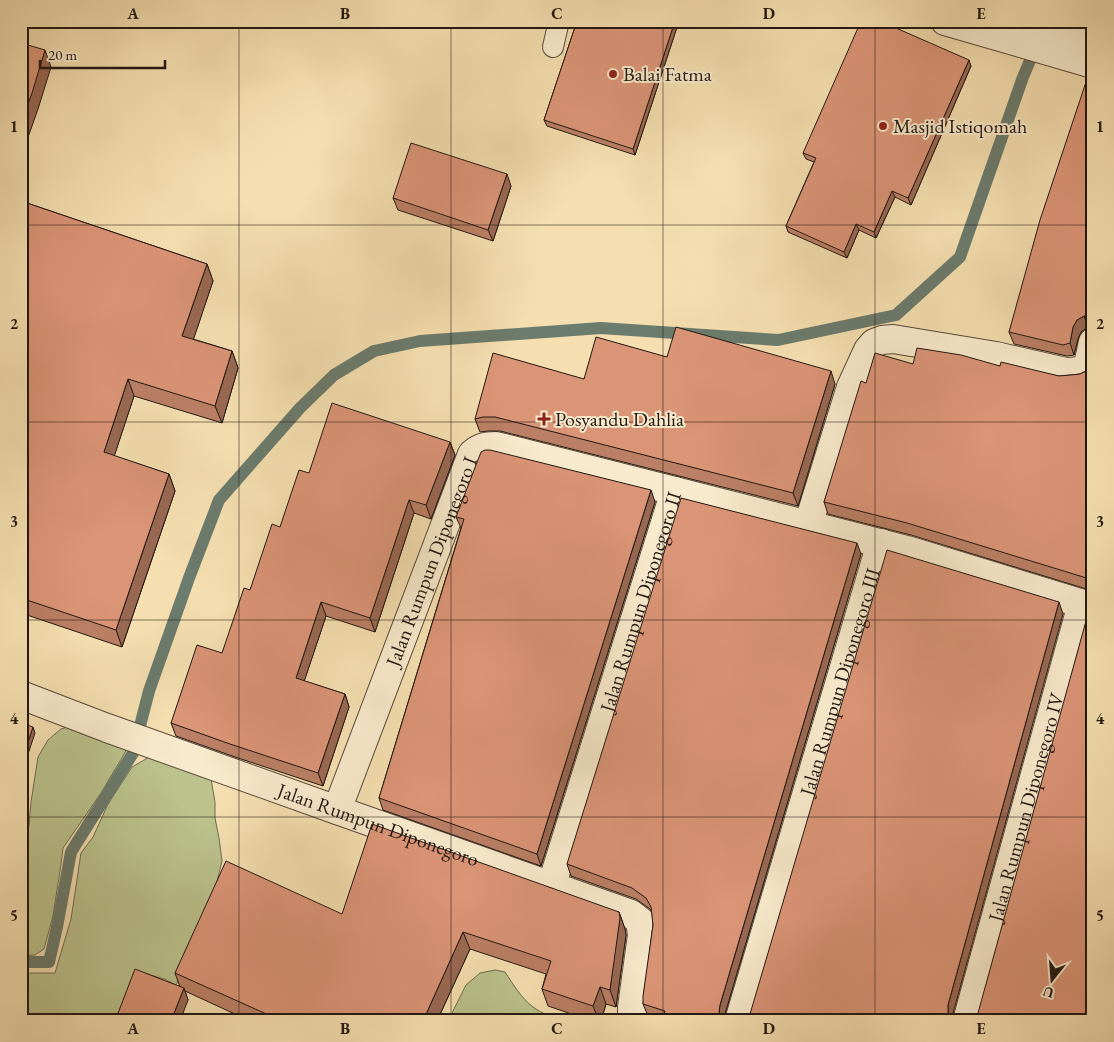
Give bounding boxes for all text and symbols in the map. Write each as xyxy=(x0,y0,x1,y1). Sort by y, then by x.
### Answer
text: A xyxy=(126,3,139,24)
text: B xyxy=(340,3,350,24)
text: C xyxy=(551,3,563,24)
text: D xyxy=(763,3,775,24)
text: E xyxy=(976,3,986,24)
scale bar xyxy=(40,38,165,70)
text: 20 m xyxy=(48,45,77,64)
place label: Balai Fatma xyxy=(623,61,712,87)
marker: Balai Fatma xyxy=(607,68,619,80)
place label: Masjid Istiqomah xyxy=(893,113,1027,139)
text: 1 xyxy=(10,116,18,137)
text: 1 xyxy=(1096,116,1104,137)
marker: Masjid Istiqomah xyxy=(877,120,889,132)
text: 2 xyxy=(10,313,19,334)
text: 2 xyxy=(1096,313,1105,334)
place label: Posyandu Dahlia xyxy=(555,406,684,432)
marker: Posyandu Dahlia xyxy=(537,412,551,426)
street label: Jalan Rumpun Diponegoro I xyxy=(379,452,483,672)
street label: Jalan Rumpun Diponegoro II xyxy=(593,488,687,717)
text: 3 xyxy=(10,511,18,532)
text: 3 xyxy=(1096,511,1104,532)
street label: Jalan Rumpun Diponegoro III xyxy=(793,564,886,801)
street label: Jalan Rumpun Diponegoro IV xyxy=(982,689,1070,926)
text: 4 xyxy=(10,708,19,729)
text: 4 xyxy=(1096,708,1105,729)
street label: Jalan Rumpun Diponegoro xyxy=(272,776,483,872)
text: 5 xyxy=(10,905,18,926)
text: 5 xyxy=(1096,905,1104,926)
north arrow xyxy=(1026,954,1076,1004)
text: U xyxy=(1040,982,1056,1003)
text: A xyxy=(126,1018,139,1039)
text: B xyxy=(340,1018,350,1039)
text: C xyxy=(551,1018,563,1039)
text: D xyxy=(763,1018,775,1039)
text: E xyxy=(976,1018,986,1039)

